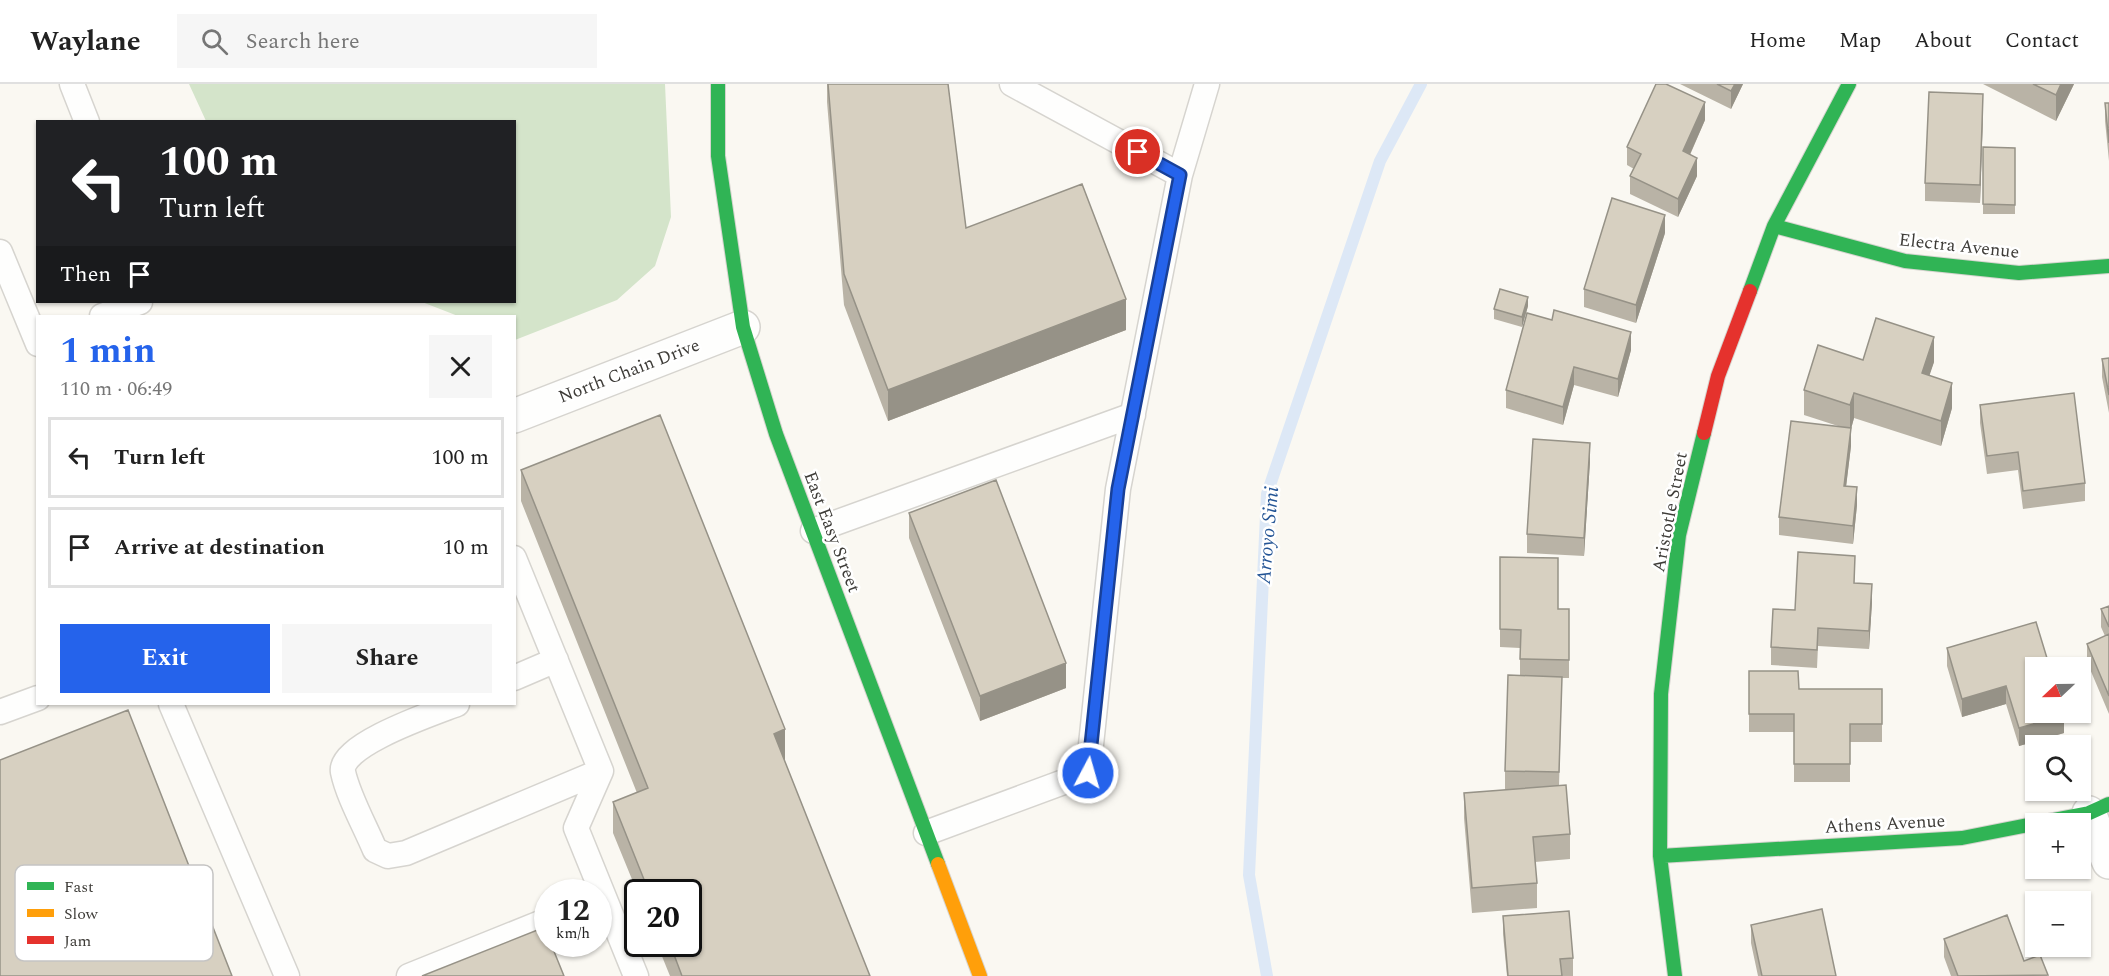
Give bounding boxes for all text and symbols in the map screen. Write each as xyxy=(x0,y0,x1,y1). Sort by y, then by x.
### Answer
search box xyxy=(177,14,597,68)
text: Waylane xyxy=(30,20,141,63)
icon: search xyxy=(198,25,231,58)
text: Search here xyxy=(246,25,360,58)
text: Home xyxy=(1749,25,1806,57)
text: Map xyxy=(1839,25,1881,57)
text: About xyxy=(1914,25,1972,57)
text: Contact xyxy=(2005,25,2079,57)
pin xyxy=(1112,126,1163,177)
text: 100 m xyxy=(159,131,278,194)
icon: arrive xyxy=(1121,135,1154,168)
icon: left xyxy=(60,144,138,222)
text: Turn left xyxy=(159,188,265,230)
street label: Electra Avenue xyxy=(1897,226,2021,266)
text: Then xyxy=(60,258,111,291)
icon: arrive xyxy=(123,258,156,291)
text: 1 min xyxy=(60,324,156,379)
street label: North Chain Drive xyxy=(554,332,704,410)
button: close xyxy=(429,335,492,398)
text: 110 m · 06:49 xyxy=(60,374,172,404)
icon: left xyxy=(63,441,96,474)
text: Turn left xyxy=(114,441,206,474)
text: 100 m xyxy=(432,441,489,474)
street label: Aristotle Street xyxy=(1645,450,1695,574)
street label: East Easy Street xyxy=(797,468,867,596)
water label: Arroyo Simi xyxy=(1249,485,1287,586)
icon: arrive xyxy=(63,531,96,564)
text: Arrive at destination xyxy=(114,531,325,564)
text: 10 m xyxy=(443,531,489,564)
button: Exit xyxy=(60,624,270,693)
button: Share xyxy=(282,624,492,693)
north arrow xyxy=(2025,657,2091,723)
map controls xyxy=(2025,657,2091,957)
button: search xyxy=(2025,735,2091,801)
position arrow xyxy=(1056,741,1120,805)
street label: Athens Avenue xyxy=(1824,807,1946,841)
button: + xyxy=(2025,813,2091,879)
legend xyxy=(15,865,213,961)
text: Fast xyxy=(64,875,94,899)
speed limit sign: 20 xyxy=(624,879,702,957)
text: 12 xyxy=(556,888,590,934)
button: − xyxy=(2025,891,2091,957)
text: Slow xyxy=(64,902,99,926)
text: km/h xyxy=(556,922,590,945)
text: Jam xyxy=(64,929,92,953)

